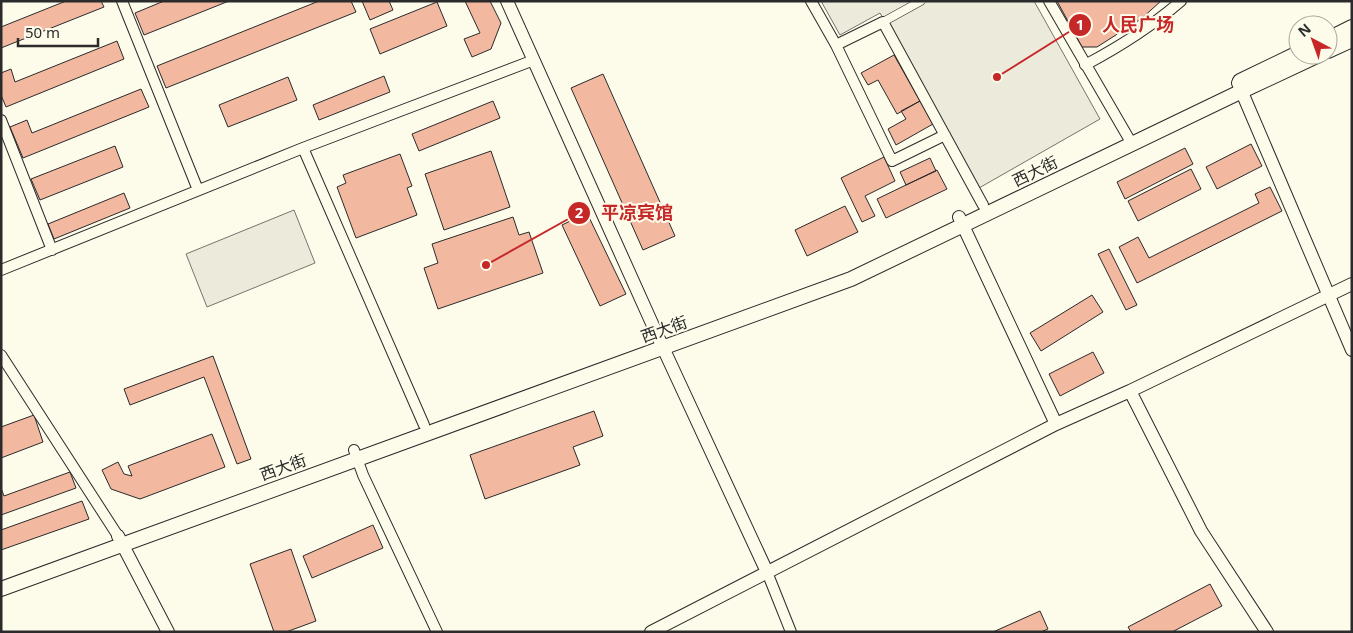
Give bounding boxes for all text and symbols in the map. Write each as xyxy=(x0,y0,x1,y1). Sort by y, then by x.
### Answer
callout: 人民广场 xyxy=(1067,8,1184,41)
text: 人民广场 xyxy=(1102,12,1174,36)
text: 1 xyxy=(1076,14,1084,34)
scale bar xyxy=(18,15,98,47)
north arrow xyxy=(1288,15,1338,65)
text: N xyxy=(1294,19,1315,41)
text: 50 m xyxy=(25,22,60,42)
street label: 西大街 xyxy=(1009,151,1061,191)
callout: 平凉宾馆 xyxy=(566,196,683,229)
text: 平凉宾馆 xyxy=(601,200,673,224)
text: 2 xyxy=(575,202,584,222)
street label: 西大街 xyxy=(638,310,690,348)
street label: 西大街 xyxy=(257,448,309,486)

